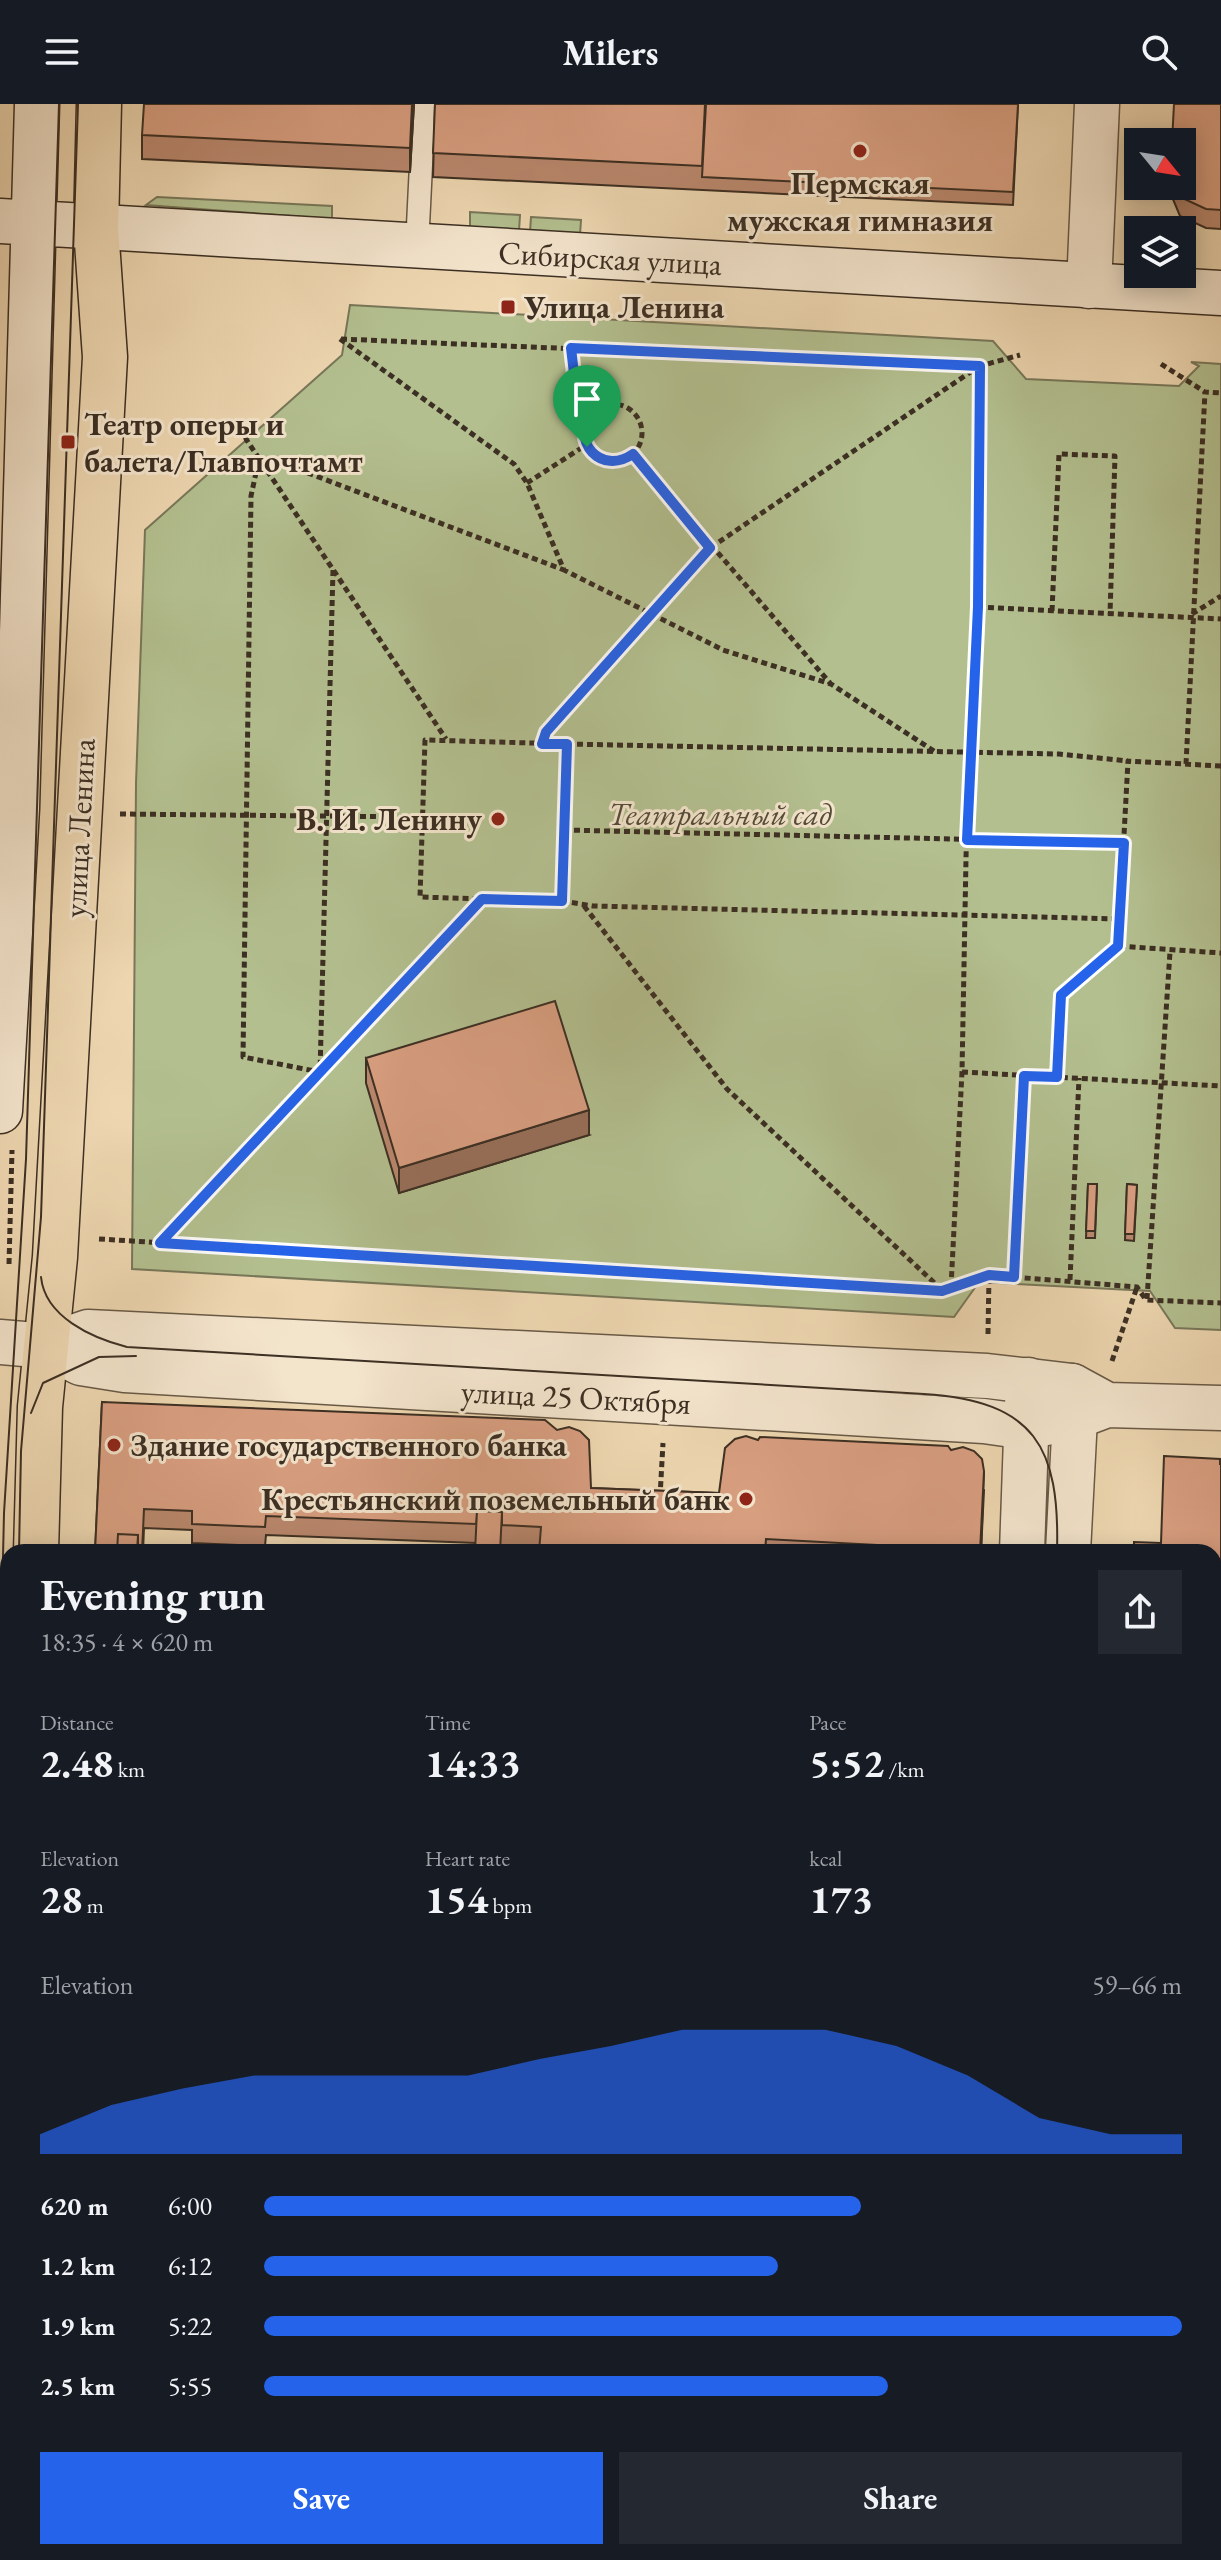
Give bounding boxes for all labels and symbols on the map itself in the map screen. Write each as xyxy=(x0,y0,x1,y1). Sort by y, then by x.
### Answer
north arrow xyxy=(1124,128,1196,200)
marker: Пермская мужская гимназия xyxy=(851,142,869,160)
place label: Пермская мужская гимназия xyxy=(727,162,993,241)
street label: Сибирская улица xyxy=(497,231,723,285)
place label: Улица Ленина xyxy=(523,286,725,328)
marker: Улица Ленина xyxy=(499,298,517,316)
pin xyxy=(553,365,621,447)
place label: Театр оперы и балета/Главпочтамт xyxy=(84,403,363,482)
marker: Театр оперы и балета/Главпочтамт xyxy=(59,433,77,451)
street label: улица Ленина xyxy=(53,737,105,919)
park label: Театральный сад xyxy=(608,793,832,835)
place label: В. И. Ленину xyxy=(296,798,483,840)
marker: В. И. Ленину xyxy=(489,810,507,828)
street label: улица 25 Октября xyxy=(460,1370,692,1424)
place label: Здание государственного банка xyxy=(130,1424,568,1466)
marker: Здание государственного банка xyxy=(105,1436,123,1454)
place label: Крестьянский поземельный банк xyxy=(261,1478,730,1520)
marker: Крестьянский поземельный банк xyxy=(737,1490,755,1508)

